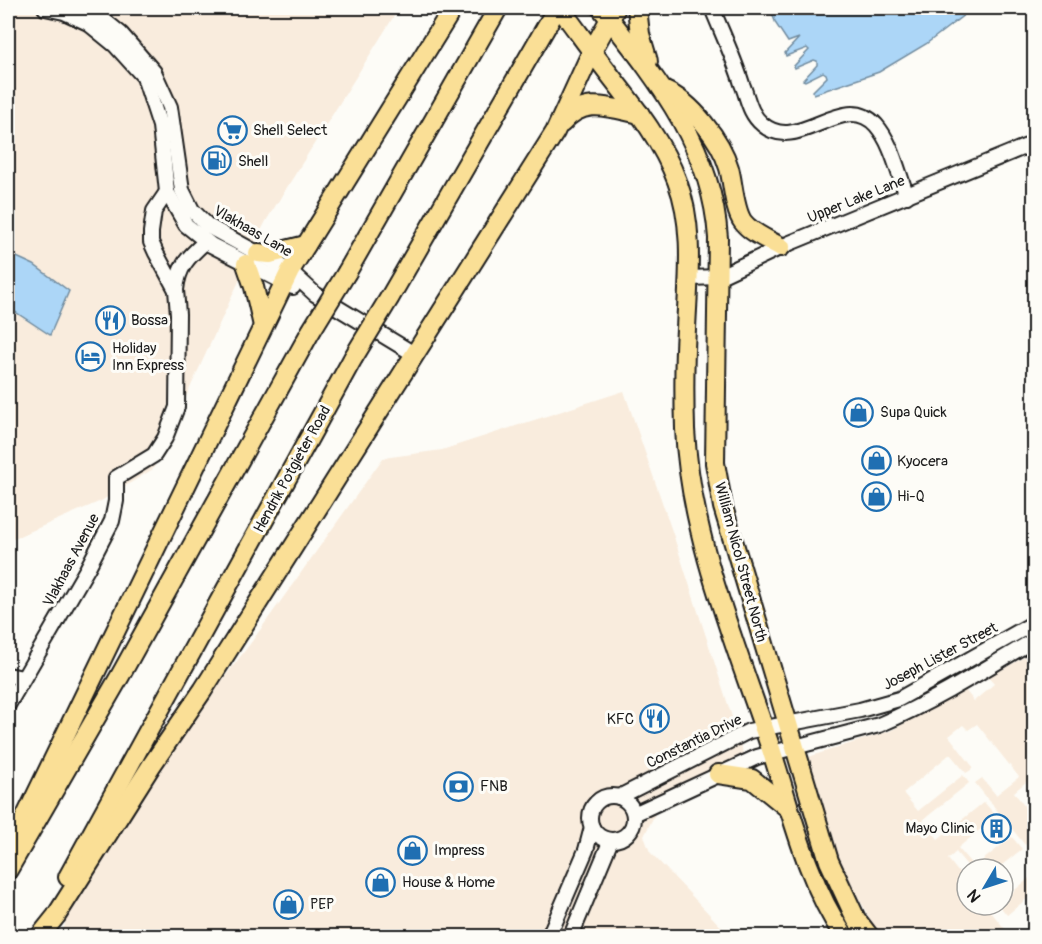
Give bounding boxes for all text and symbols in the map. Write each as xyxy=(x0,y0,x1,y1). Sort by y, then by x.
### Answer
supermarket icon: Shell Select xyxy=(216,114,248,146)
place label: Shell Select xyxy=(253,121,328,140)
fuel station icon: Shell xyxy=(201,145,233,177)
place label: Shell xyxy=(238,152,268,171)
street label: Upper Lake Lane xyxy=(805,171,908,228)
street label: Vlakhaas Lane xyxy=(210,201,296,262)
restaurant icon: Bossa xyxy=(94,304,126,336)
place label: Bossa xyxy=(131,311,168,330)
place label: Holiday Inn Express xyxy=(112,339,184,375)
hotel icon: Holiday Inn Express xyxy=(75,341,107,373)
shop icon: Supa Quick xyxy=(843,396,875,428)
street label: Hendrik Potgieter Road xyxy=(250,402,335,536)
place label: Supa Quick xyxy=(880,403,948,422)
shop icon: Kyocera xyxy=(860,445,892,477)
place label: Kyocera xyxy=(897,452,948,471)
street label: William Nicol Street North xyxy=(710,480,771,644)
shop icon: Hi-Q xyxy=(860,480,892,512)
place label: Hi-Q xyxy=(897,487,925,506)
street label: Vlakhaas Avenue xyxy=(39,510,104,610)
street label: Joseph Lister Street xyxy=(880,618,1002,695)
restaurant icon: KFC xyxy=(639,703,671,735)
place label: KFC xyxy=(607,710,634,729)
street label: Constantia Drive xyxy=(643,710,746,773)
bank icon: FNB xyxy=(443,770,475,802)
place label: FNB xyxy=(480,777,508,796)
building icon: Mayo Clinic xyxy=(980,812,1012,844)
place label: Mayo Clinic xyxy=(905,819,975,838)
shop icon: Impress xyxy=(397,834,429,866)
place label: Impress xyxy=(434,841,485,860)
north arrow xyxy=(955,857,1015,917)
shop icon: House & Home xyxy=(365,866,397,898)
place label: House & Home xyxy=(402,873,496,892)
text: N xyxy=(963,885,985,906)
shop icon: PEP xyxy=(273,888,305,920)
place label: PEP xyxy=(310,895,334,914)

